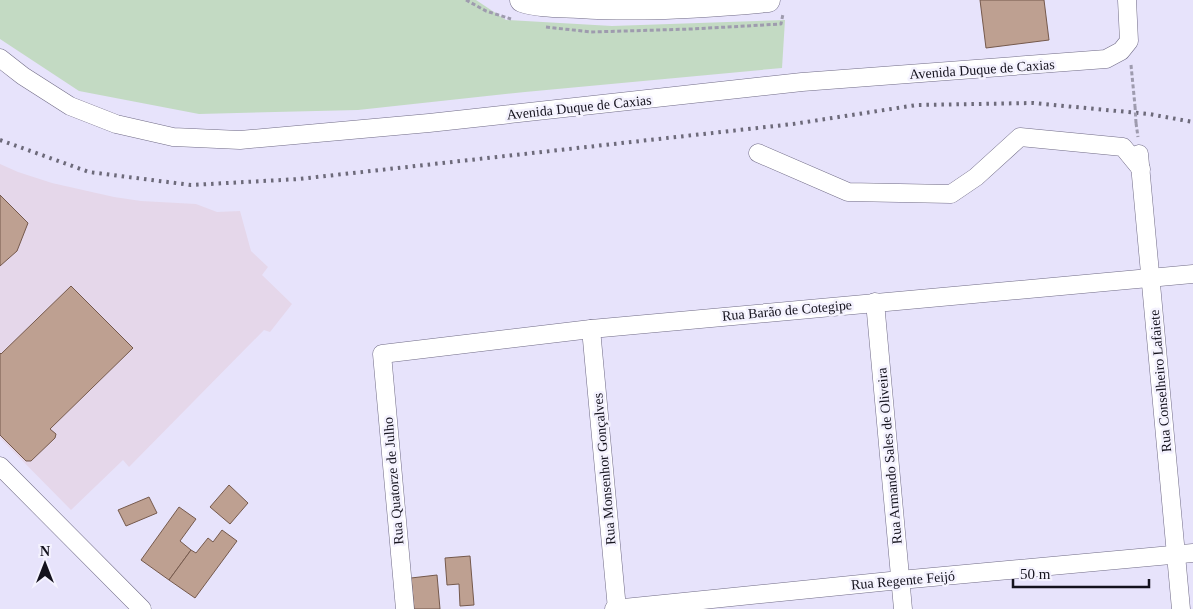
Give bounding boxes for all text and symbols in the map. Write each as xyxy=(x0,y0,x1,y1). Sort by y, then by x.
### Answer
street label: Avenida Duque de Caxias xyxy=(909,57,1055,82)
street label: Avenida Duque de Caxias xyxy=(506,92,652,123)
street label: Rua Barão de Cotegipe xyxy=(722,297,853,324)
street label: Rua Conselheiro Lafaiete xyxy=(1147,309,1174,453)
street label: Rua Armando Sales de Oliveira xyxy=(874,366,905,545)
street label: Rua Monsenhor Gonçalves xyxy=(590,392,619,546)
street label: Rua Quatorze de Julho xyxy=(380,417,407,545)
north arrow xyxy=(20,539,70,589)
text: N xyxy=(40,544,50,559)
scale bar xyxy=(1013,556,1149,588)
text: 50 m xyxy=(1020,566,1051,582)
street label: Rua Regente Feijó xyxy=(850,568,956,593)

